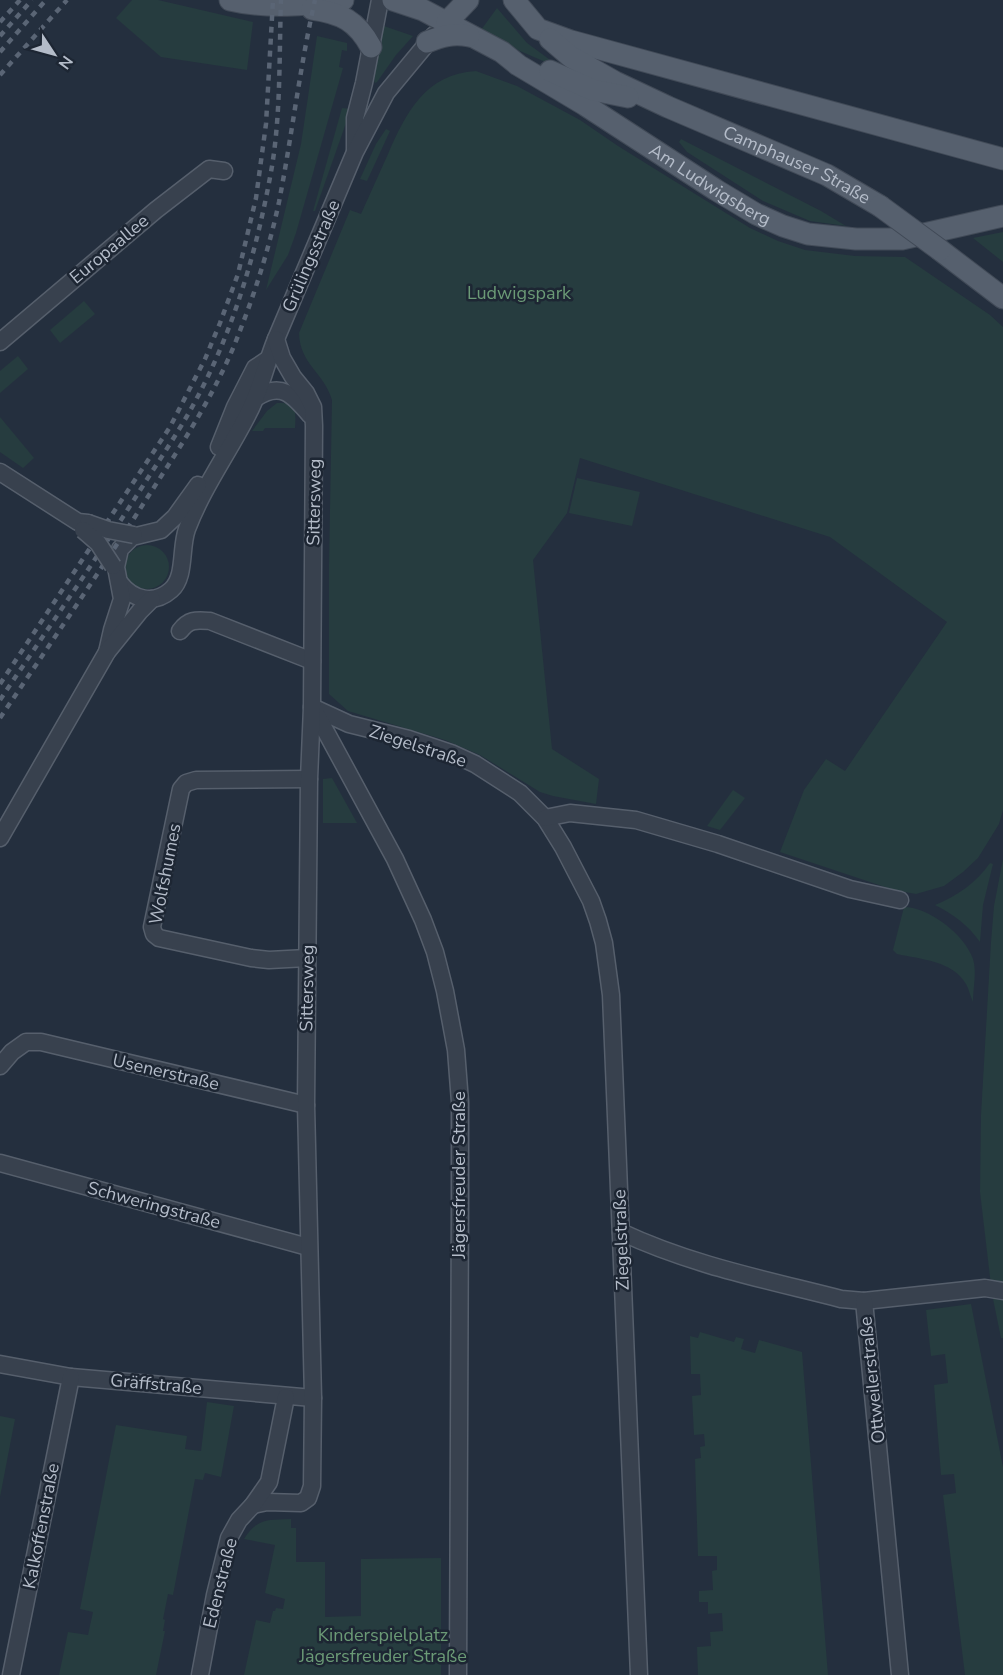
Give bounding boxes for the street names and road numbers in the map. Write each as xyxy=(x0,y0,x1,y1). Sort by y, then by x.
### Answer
street label: Camphauser Straße xyxy=(719,120,875,210)
street label: Am Ludwigsberg xyxy=(645,138,775,231)
street label: Grülingsstraße xyxy=(277,196,345,316)
street label: Europaallee xyxy=(64,209,154,289)
street label: Sittersweg xyxy=(301,458,327,546)
street label: Ziegelstraße xyxy=(366,719,470,773)
street label: Wolfshumes xyxy=(143,821,187,927)
street label: Sittersweg xyxy=(294,944,320,1032)
street label: Usenerstraße xyxy=(110,1048,222,1096)
street label: Jägersfreuder Straße xyxy=(447,1091,471,1260)
street label: Schweringstraße xyxy=(85,1176,223,1234)
street label: Ziegelstraße xyxy=(607,1189,635,1291)
street label: Ottweilerstraße xyxy=(853,1315,891,1445)
street label: Gräffstraße xyxy=(109,1368,203,1400)
street label: Kalkoffenstraße xyxy=(17,1461,65,1591)
street label: Edenstraße xyxy=(197,1535,243,1631)

